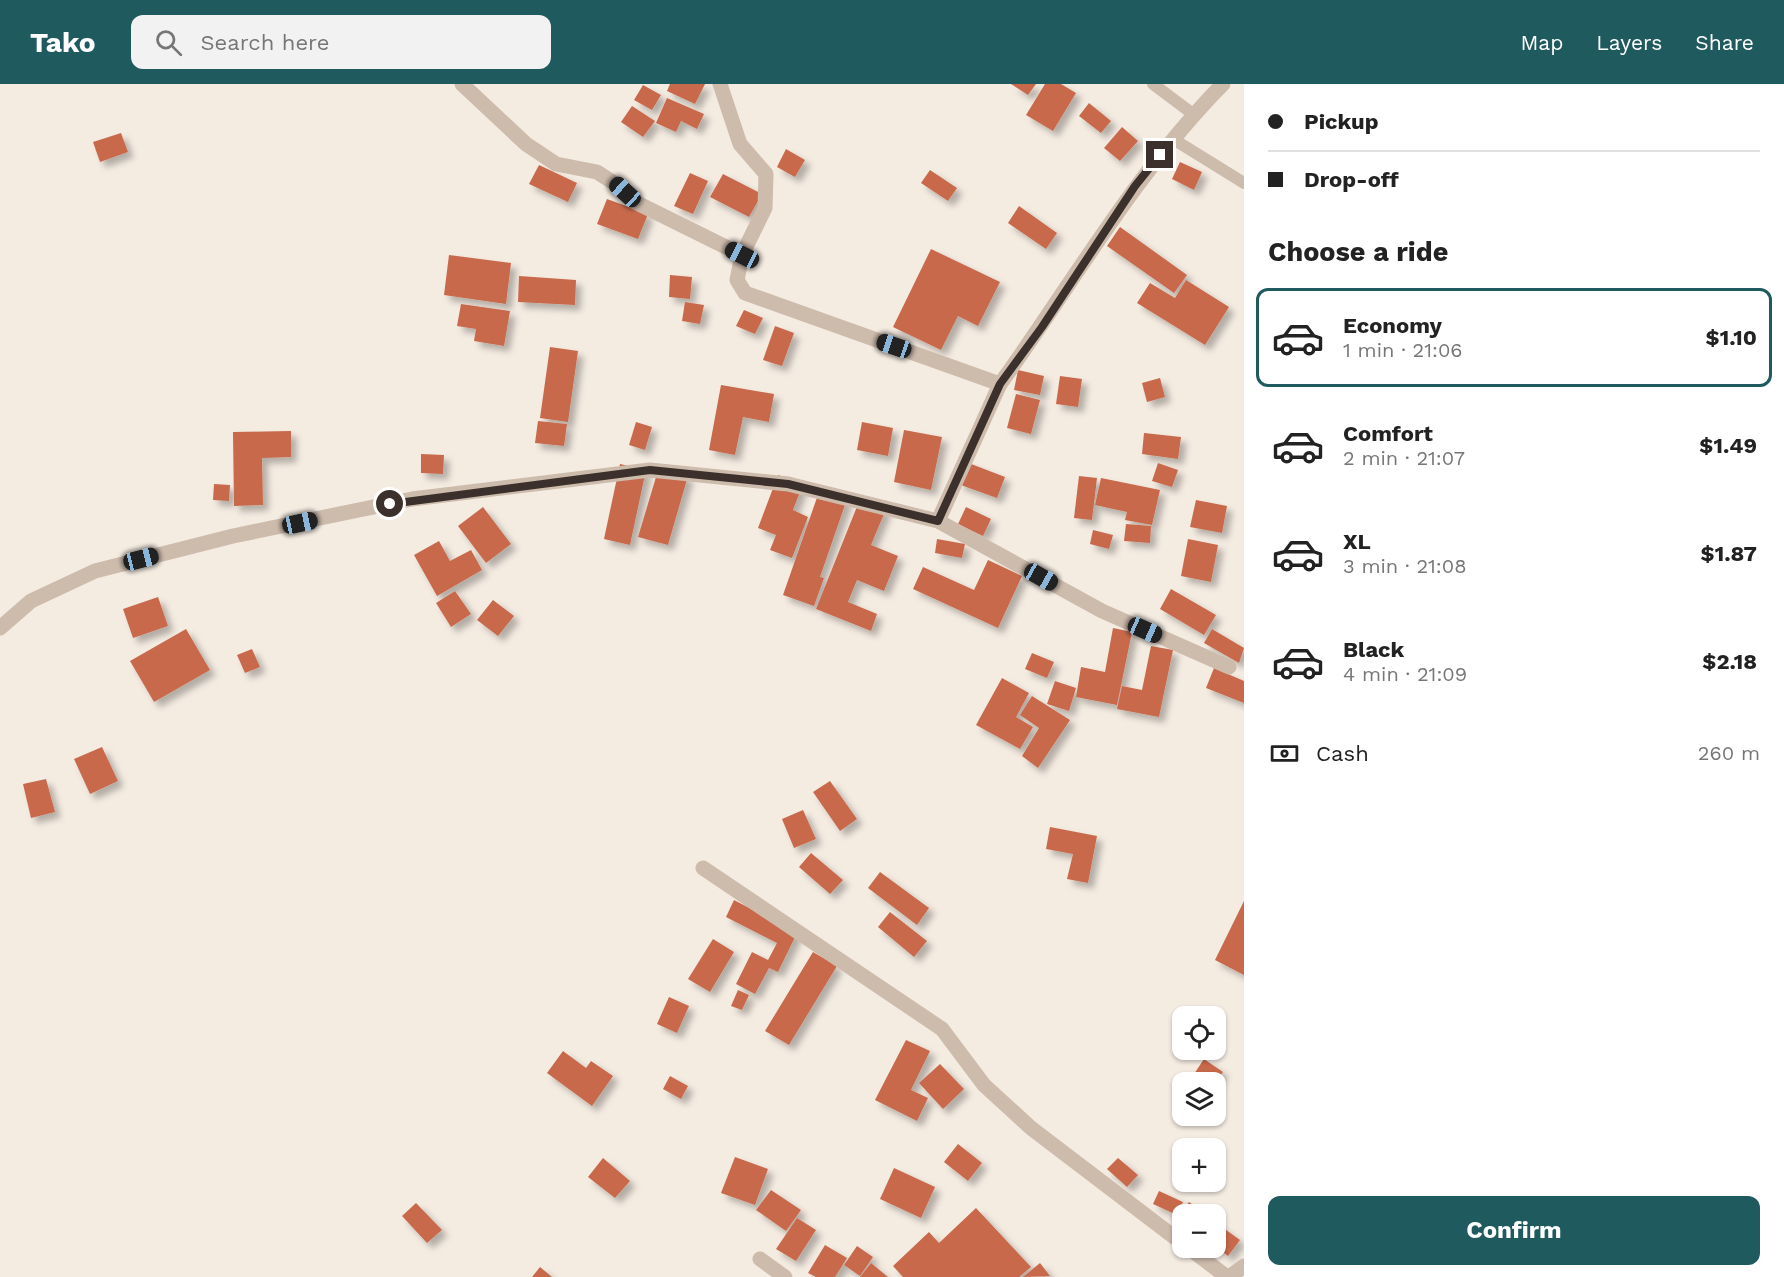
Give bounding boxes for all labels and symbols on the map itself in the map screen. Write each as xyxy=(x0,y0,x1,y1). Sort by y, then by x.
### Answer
route end xyxy=(1146,141,1173,168)
car xyxy=(606,173,644,211)
car xyxy=(722,239,762,271)
car xyxy=(874,332,914,360)
route start xyxy=(376,490,403,517)
car xyxy=(281,510,319,536)
car xyxy=(121,546,161,572)
car xyxy=(1021,560,1061,594)
car xyxy=(1125,614,1165,646)

